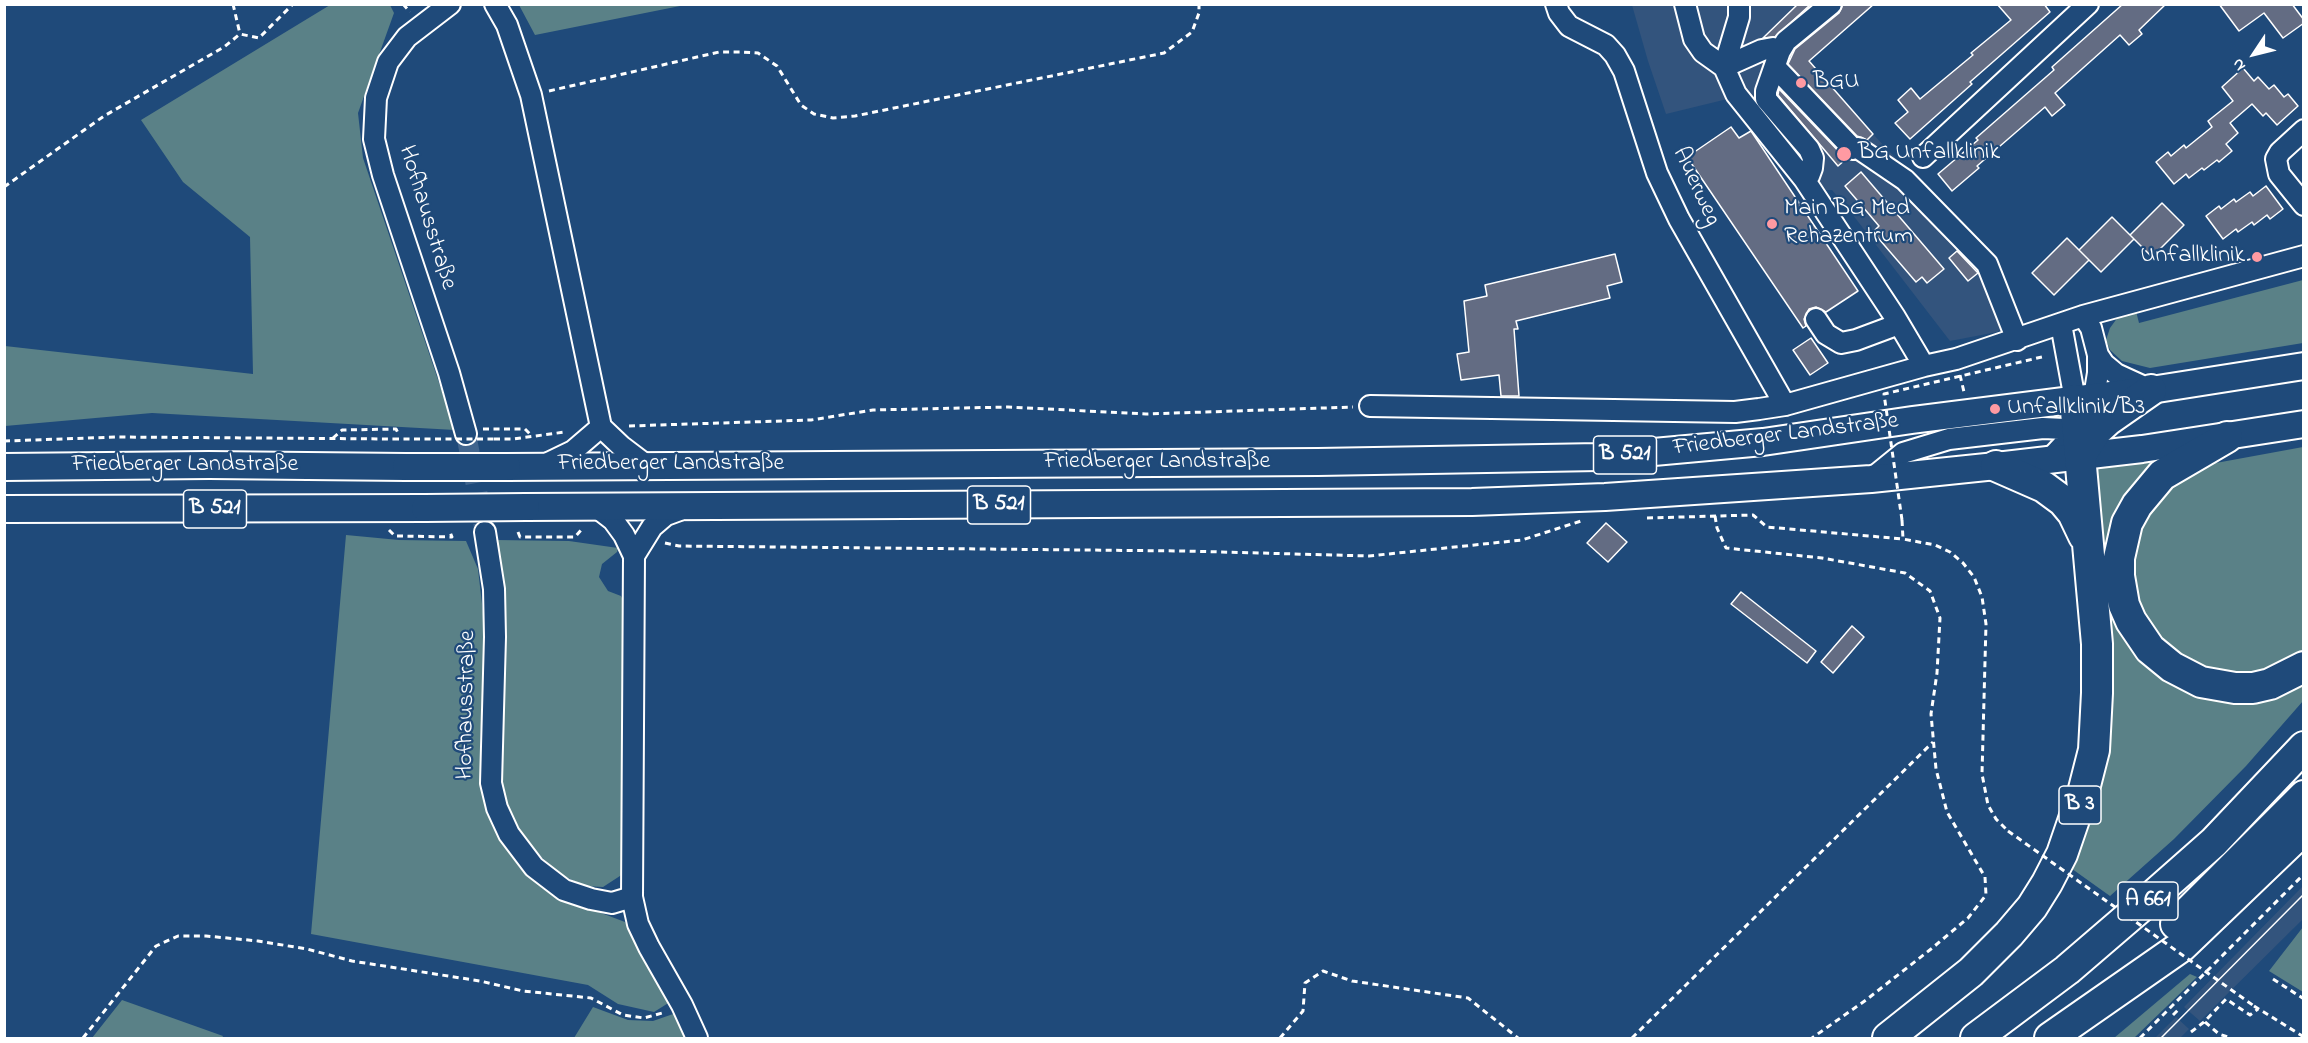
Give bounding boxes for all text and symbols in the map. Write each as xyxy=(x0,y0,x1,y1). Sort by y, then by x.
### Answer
north arrow xyxy=(2224,24,2284,84)
text: N xyxy=(2226,53,2252,76)
place label: BGU xyxy=(1813,69,1859,97)
marker: BGU xyxy=(1794,76,1808,90)
place label: BG Unfallklinik xyxy=(1858,140,2000,168)
street label: Hofhausstraße xyxy=(390,142,462,294)
street label: Auerweg xyxy=(1664,143,1726,231)
marker: BG Unfallklinik xyxy=(1835,145,1853,163)
place label: Main BG Med Rehazentrum xyxy=(1784,196,1913,252)
marker: Main BG Med Rehazentrum xyxy=(1765,217,1779,231)
place label: Unfallklinik xyxy=(2140,243,2245,271)
marker: Unfallklinik xyxy=(2250,250,2264,264)
place label: Unfallklinik/B3 xyxy=(2007,395,2145,423)
marker: Unfallklinik/B3 xyxy=(1988,402,2002,416)
street label: Friedberger Landstraße xyxy=(1672,408,1900,464)
road number: B 521 xyxy=(1594,436,1656,474)
street label: Friedberger Landstraße xyxy=(1044,449,1270,477)
street label: Friedberger Landstraße xyxy=(558,451,784,479)
street label: Friedberger Landstraße xyxy=(72,452,298,480)
road number: B 521 xyxy=(968,486,1030,524)
road number: B 521 xyxy=(184,490,246,528)
street label: Hofhausstraße xyxy=(452,630,484,780)
road number: B 3 xyxy=(2059,786,2101,824)
road number: A 661 xyxy=(2118,882,2178,920)

